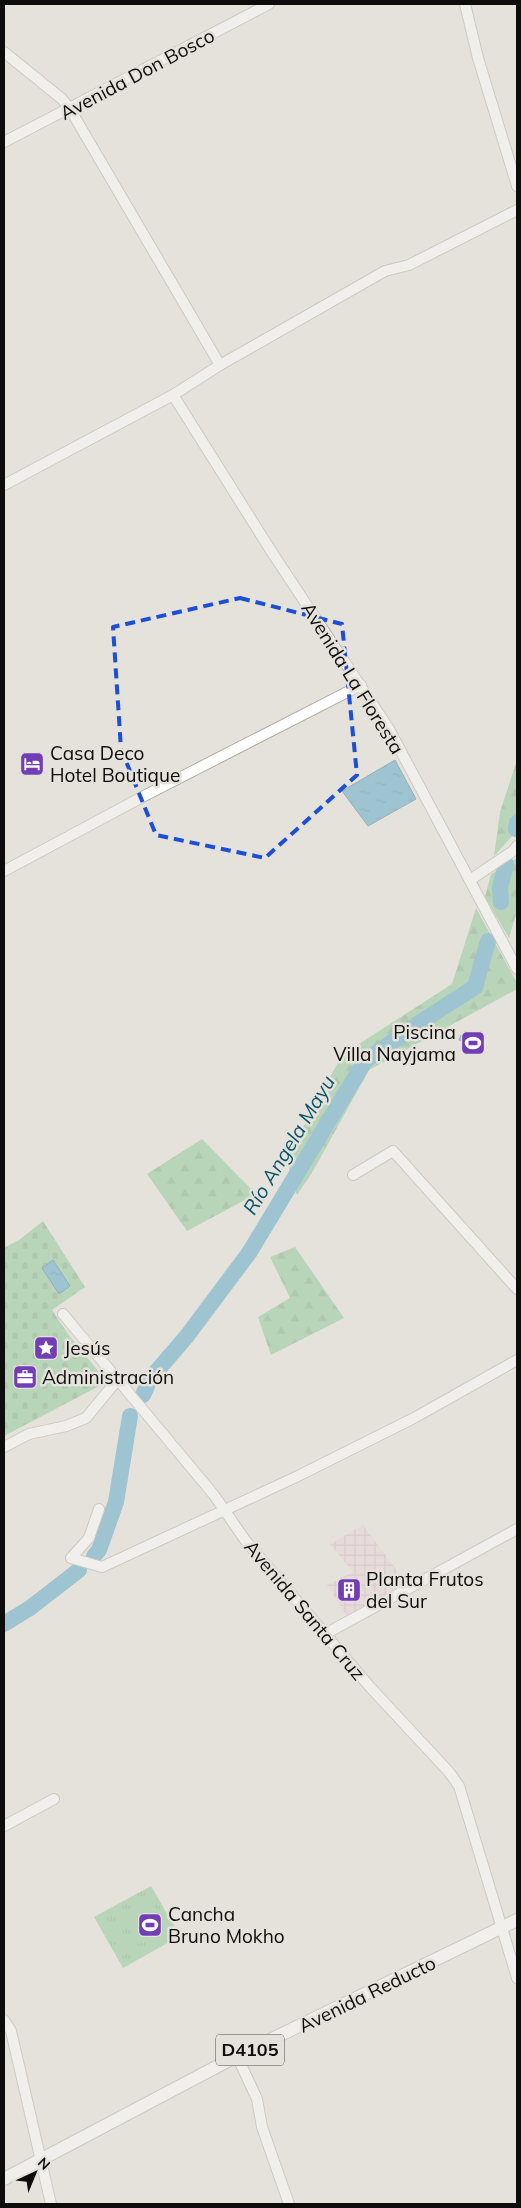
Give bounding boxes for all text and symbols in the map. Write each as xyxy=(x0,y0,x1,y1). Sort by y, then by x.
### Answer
street label: Avenida Don Bosco xyxy=(56,23,218,125)
street label: Avenida La Floresta xyxy=(297,598,409,758)
place label: Casa Deco Hotel Boutique xyxy=(50,741,180,787)
hotel icon: Casa Deco Hotel Boutique xyxy=(19,751,45,777)
place label: Piscina Villa Nayjama xyxy=(333,1020,456,1066)
sports icon: Piscina Villa Nayjama xyxy=(460,1030,486,1056)
water label: Río Angela Mayu xyxy=(237,1071,340,1219)
place icon: Jesús xyxy=(33,1335,59,1361)
place label: Jesús xyxy=(64,1336,110,1360)
office icon: Administración xyxy=(12,1364,38,1390)
place label: Administración xyxy=(42,1365,174,1389)
street label: Avenida Santa Cruz xyxy=(239,1535,371,1685)
place label: Planta Frutos del Sur xyxy=(366,1567,484,1613)
building icon: Planta Frutos del Sur xyxy=(336,1577,362,1603)
place label: Cancha Bruno Mokho xyxy=(168,1902,285,1948)
sports icon: Cancha Bruno Mokho xyxy=(137,1912,163,1938)
street label: Avenida Reducto xyxy=(294,1950,440,2038)
road number: D4105 xyxy=(216,2034,284,2066)
north arrow xyxy=(10,2148,60,2198)
text: N xyxy=(34,2154,54,2174)

